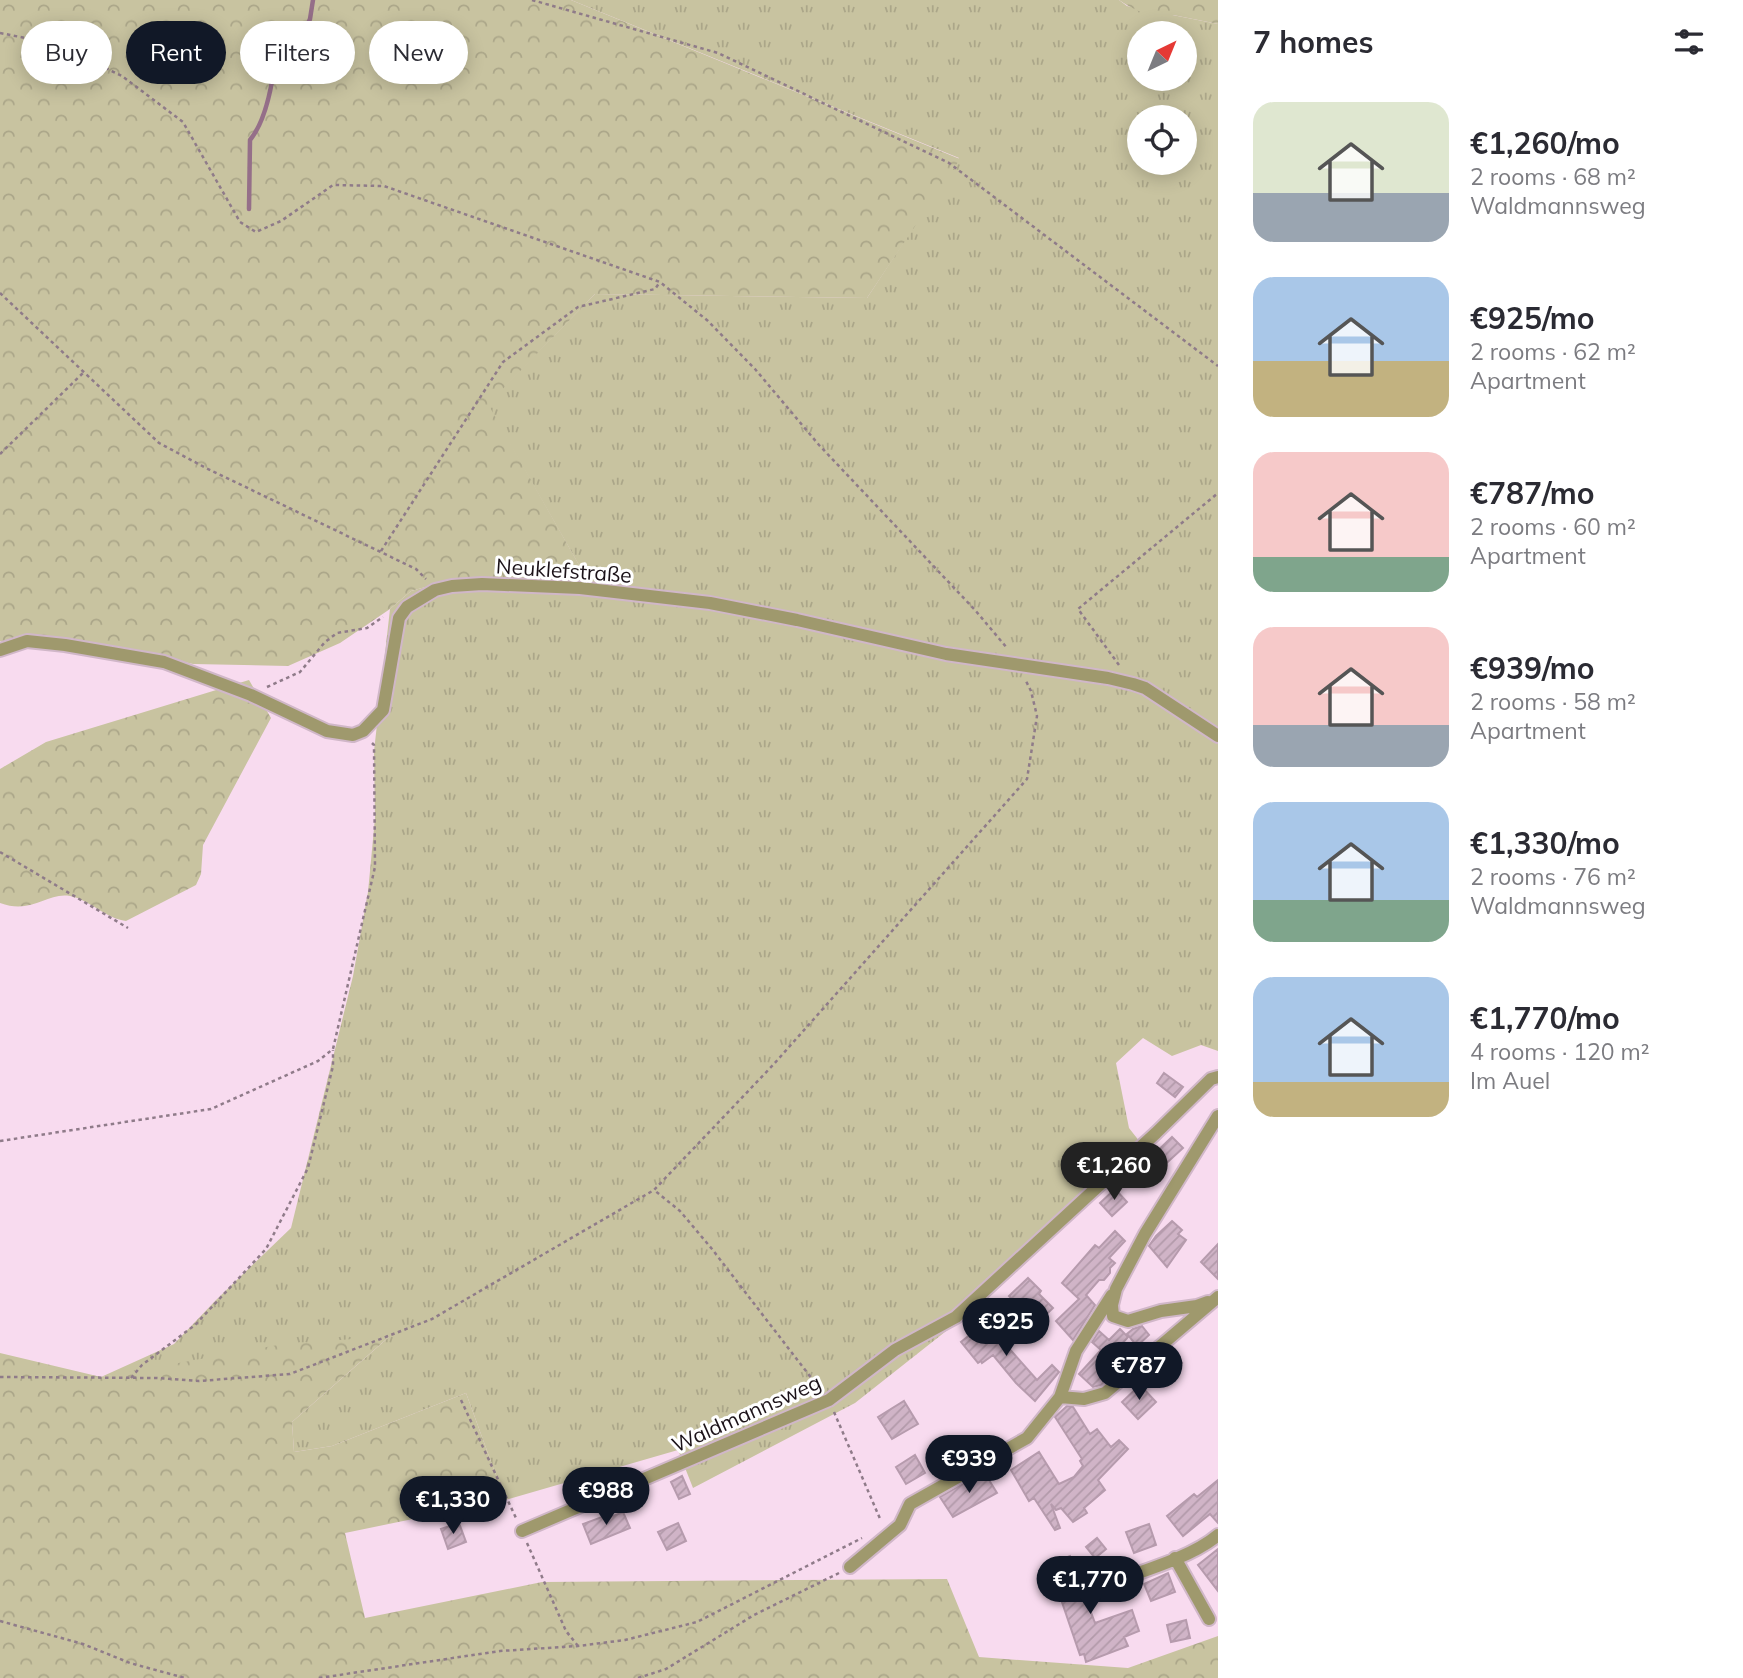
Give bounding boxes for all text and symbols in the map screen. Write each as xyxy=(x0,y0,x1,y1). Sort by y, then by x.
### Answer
chip: Buy xyxy=(21,21,112,84)
chip: Rent xyxy=(126,21,226,84)
chip: Filters xyxy=(240,21,355,84)
chip: New xyxy=(369,21,468,84)
north arrow xyxy=(1127,21,1197,91)
map controls xyxy=(1127,21,1197,175)
text: 7 homes xyxy=(1253,23,1374,61)
icon: filters xyxy=(1670,23,1708,61)
button: locate xyxy=(1127,105,1197,175)
text: €1,260/mo xyxy=(1470,124,1620,162)
icon: home xyxy=(1309,130,1393,214)
text: 2 rooms · 68 m² xyxy=(1470,162,1636,191)
text: Waldmannsweg xyxy=(1470,191,1646,220)
text: €925/mo xyxy=(1470,299,1594,337)
icon: home xyxy=(1309,305,1393,389)
text: 2 rooms · 62 m² xyxy=(1470,337,1636,366)
text: Apartment xyxy=(1470,366,1586,395)
text: €787/mo xyxy=(1470,474,1594,512)
icon: home xyxy=(1309,480,1393,564)
text: 2 rooms · 60 m² xyxy=(1470,512,1636,541)
text: Apartment xyxy=(1470,541,1586,570)
street label: Neuklefstraße xyxy=(495,552,633,588)
text: €939/mo xyxy=(1470,649,1594,687)
icon: home xyxy=(1309,655,1393,739)
text: 2 rooms · 58 m² xyxy=(1470,687,1636,716)
text: Apartment xyxy=(1470,716,1586,745)
text: €1,330/mo xyxy=(1470,824,1620,862)
icon: home xyxy=(1309,830,1393,914)
text: 2 rooms · 76 m² xyxy=(1470,862,1636,891)
text: Waldmannsweg xyxy=(1470,891,1646,920)
text: €1,770/mo xyxy=(1470,999,1620,1037)
icon: home xyxy=(1309,1005,1393,1089)
text: 4 rooms · 120 m² xyxy=(1470,1037,1650,1066)
text: Im Auel xyxy=(1470,1066,1550,1095)
pin: €1,260 xyxy=(1057,1142,1171,1202)
text: €1,260 xyxy=(1077,1150,1151,1179)
pin: €925 xyxy=(965,1298,1047,1358)
text: €925 xyxy=(978,1306,1034,1335)
pin: €787 xyxy=(1098,1342,1180,1402)
text: €787 xyxy=(1111,1350,1167,1379)
street label: Waldmannsweg xyxy=(667,1369,825,1457)
pin: €939 xyxy=(928,1436,1010,1495)
text: €939 xyxy=(941,1443,997,1472)
pin: €988 xyxy=(565,1468,647,1527)
text: €988 xyxy=(578,1475,634,1504)
pin: €1,330 xyxy=(396,1476,510,1536)
text: €1,330 xyxy=(416,1484,490,1513)
pin: €1,770 xyxy=(1033,1556,1147,1616)
text: €1,770 xyxy=(1053,1564,1127,1593)

